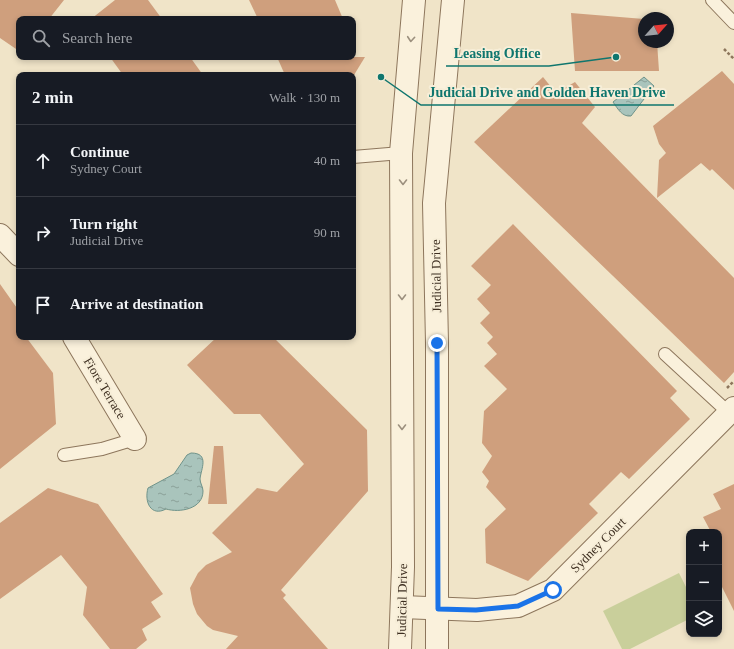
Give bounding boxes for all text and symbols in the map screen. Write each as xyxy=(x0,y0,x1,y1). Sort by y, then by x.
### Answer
north arrow xyxy=(638,12,674,48)
search box xyxy=(16,16,356,60)
icon: search xyxy=(30,27,52,49)
text: Search here xyxy=(62,30,132,46)
one-way arrow xyxy=(406,36,415,42)
callout: Leasing Office xyxy=(446,40,549,66)
text: Leasing Office xyxy=(454,46,540,61)
callout: Judicial Drive and Golden Haven Drive xyxy=(421,79,674,105)
text: Judicial Drive and Golden Haven Drive xyxy=(429,85,665,100)
text: 2 min xyxy=(32,88,73,107)
text: Walk · 130 m xyxy=(269,90,340,105)
text: Continue xyxy=(70,144,129,160)
icon: ahead xyxy=(32,150,54,172)
text: 40 m xyxy=(314,153,340,168)
text: Sydney Court xyxy=(70,161,142,176)
one-way arrow xyxy=(399,180,407,186)
text: Turn right xyxy=(70,216,137,232)
icon: right xyxy=(32,222,54,244)
text: 90 m xyxy=(314,225,340,240)
text: Judicial Drive xyxy=(70,233,143,248)
street label: Judicial Drive xyxy=(428,239,444,313)
icon: arrive xyxy=(32,294,54,316)
one-way arrow xyxy=(398,294,406,300)
text: Arrive at destination xyxy=(70,296,203,312)
route end xyxy=(428,334,446,352)
street label: Fiore Terrace xyxy=(81,354,129,422)
one-way arrow xyxy=(398,424,406,430)
street label: Sydney Court xyxy=(567,514,629,576)
map controls xyxy=(686,529,722,637)
button: + xyxy=(686,529,722,565)
street label: Judicial Drive xyxy=(394,563,410,637)
button: − xyxy=(686,565,722,601)
route start xyxy=(544,581,562,599)
button: layers xyxy=(686,601,722,637)

